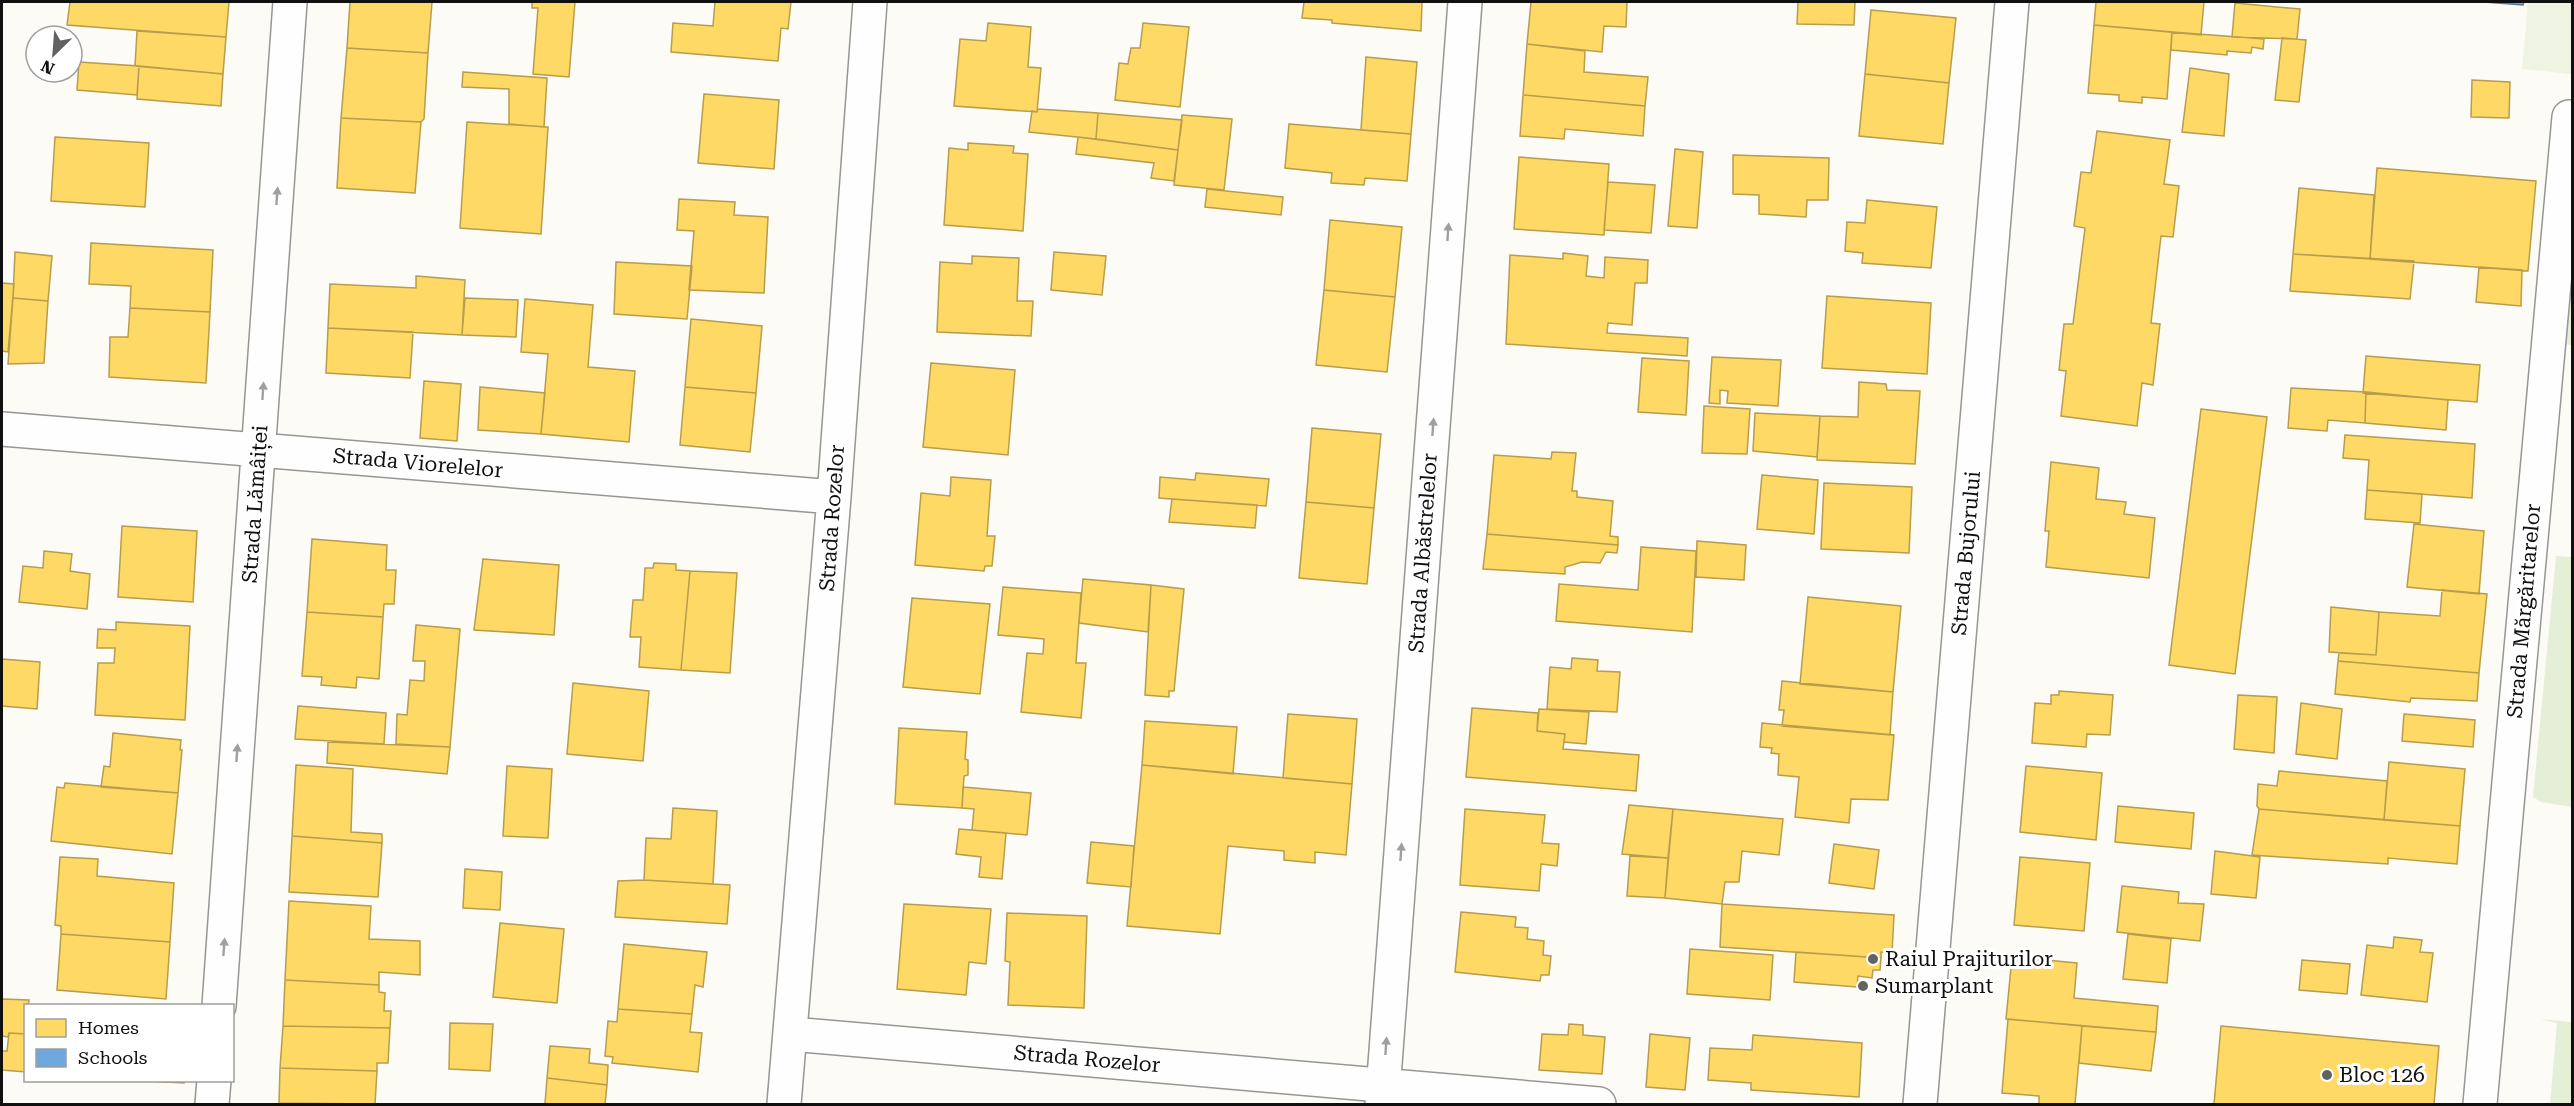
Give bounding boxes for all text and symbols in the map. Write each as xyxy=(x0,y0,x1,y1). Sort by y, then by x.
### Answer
north arrow xyxy=(24,24,84,84)
text: N xyxy=(38,56,57,78)
one-way arrow xyxy=(272,186,281,205)
one-way arrow xyxy=(1443,223,1452,242)
one-way arrow xyxy=(259,381,268,400)
one-way arrow xyxy=(1428,417,1438,436)
street label: Strada Lămâiței xyxy=(238,424,275,584)
street label: Strada Viorelelor xyxy=(332,444,504,482)
street label: Strada Rozelor xyxy=(815,444,849,592)
street label: Strada Albăstrelelor xyxy=(1404,452,1442,654)
street label: Strada Bujorului xyxy=(1947,470,1985,636)
street label: Strada Mărgăritarelor xyxy=(2503,502,2545,719)
one-way arrow xyxy=(233,743,242,762)
one-way arrow xyxy=(1396,842,1406,861)
one-way arrow xyxy=(219,938,228,957)
place label: Raiul Prajiturilor xyxy=(1885,947,2053,971)
marker: Raiul Prajiturilor xyxy=(1866,952,1880,966)
place label: Sumarplant xyxy=(1875,974,1994,998)
marker: Sumarplant xyxy=(1856,979,1870,993)
legend xyxy=(24,1004,234,1082)
text: Homes xyxy=(78,1017,139,1038)
one-way arrow xyxy=(1381,1037,1391,1056)
street label: Strada Rozelor xyxy=(1013,1041,1162,1077)
text: Schools xyxy=(78,1047,147,1068)
place label: Bloc 126 xyxy=(2339,1063,2425,1087)
marker: Bloc 126 xyxy=(2320,1068,2334,1082)

